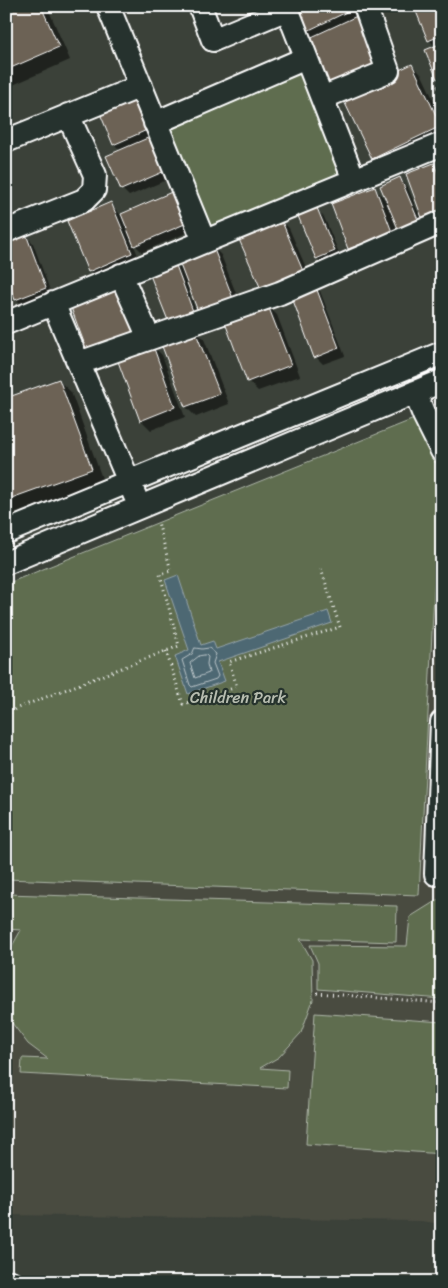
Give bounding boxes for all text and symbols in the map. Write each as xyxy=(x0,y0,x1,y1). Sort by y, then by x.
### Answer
park label: Children Park xyxy=(190,683,287,712)

